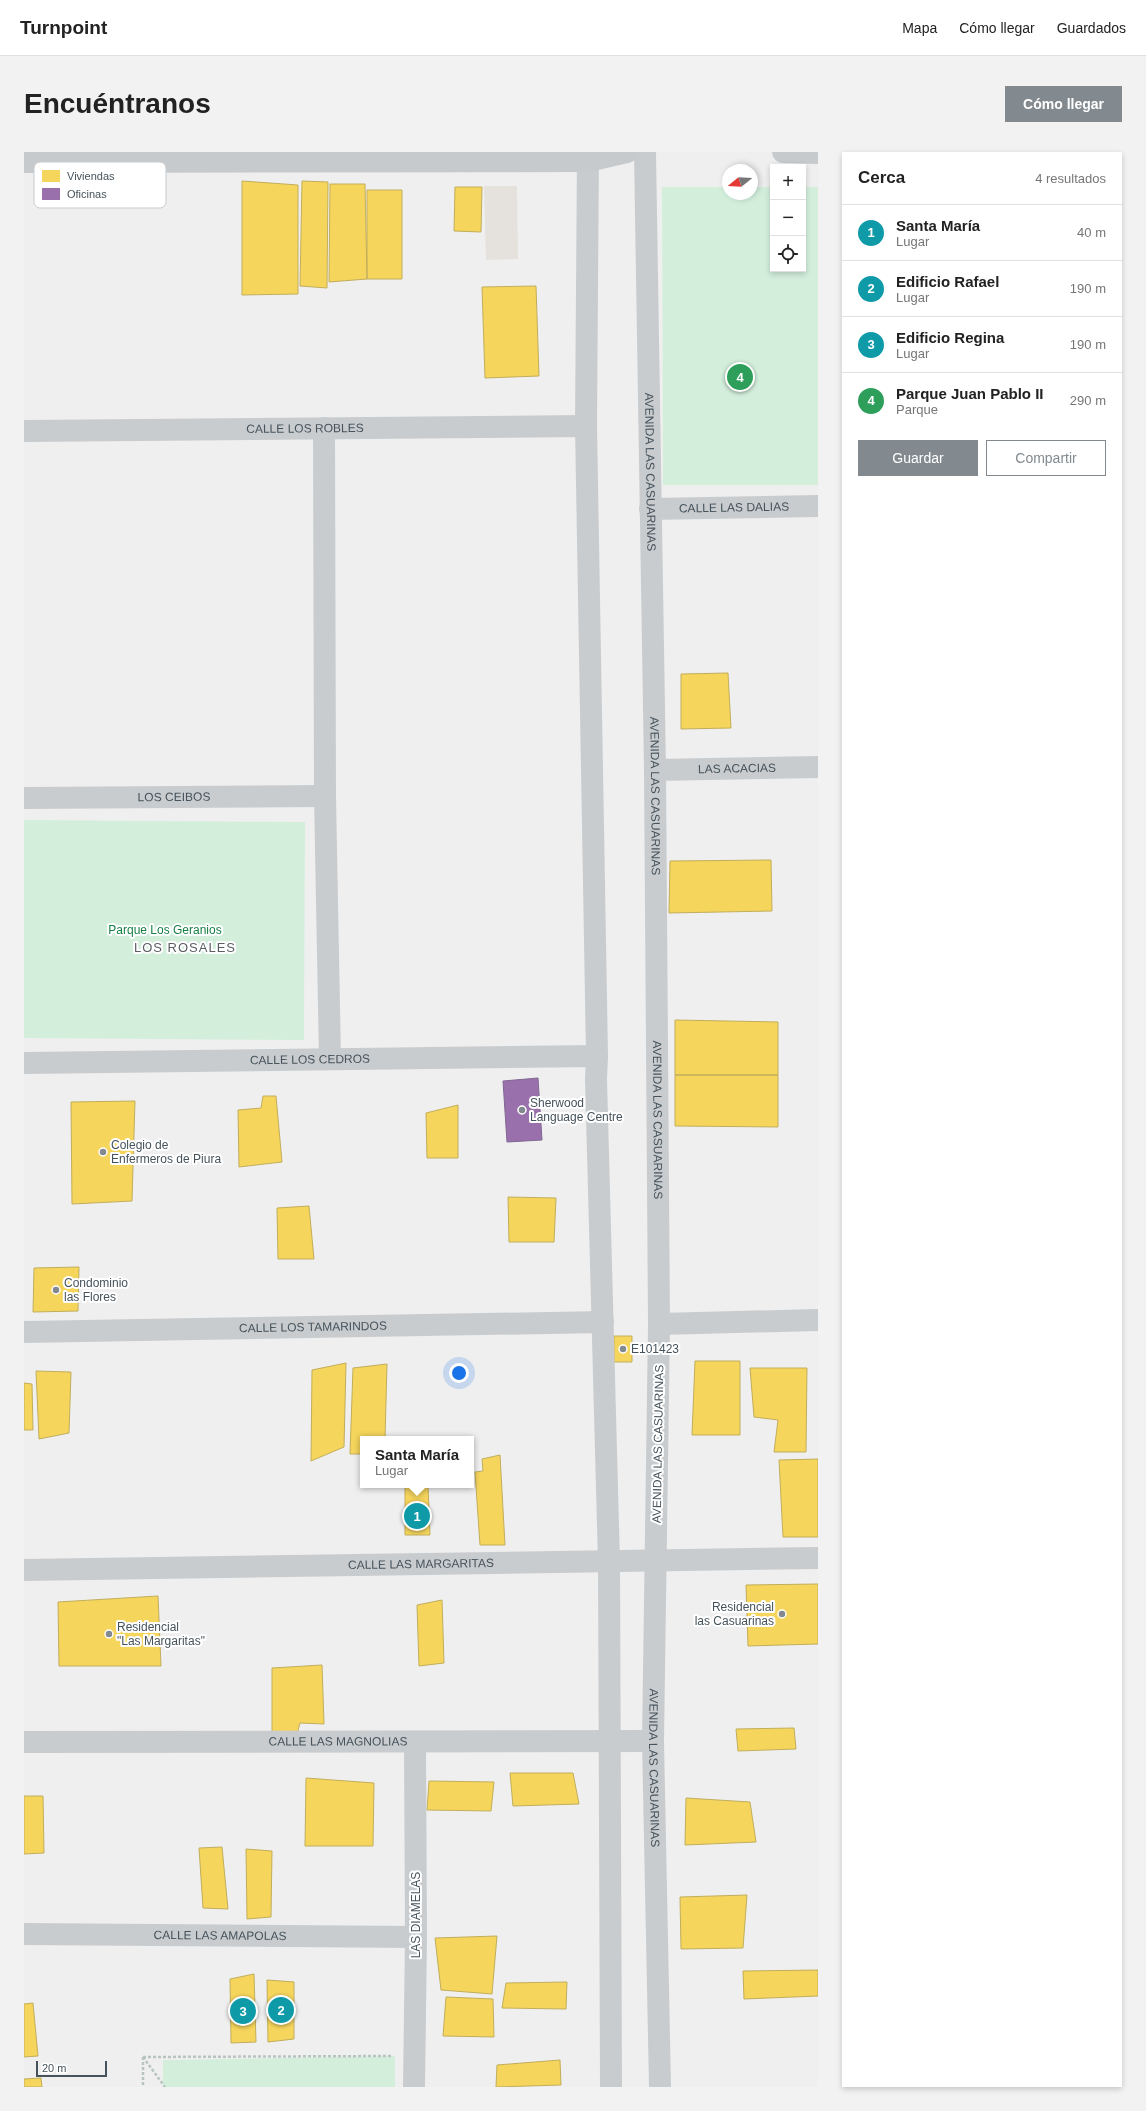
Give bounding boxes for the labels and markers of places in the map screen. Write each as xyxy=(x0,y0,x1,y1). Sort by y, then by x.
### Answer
pin: 4 xyxy=(727,362,753,392)
place label: Sherwood Language Centre xyxy=(530,1096,623,1124)
marker: Sherwood Language Centre xyxy=(517,1105,527,1115)
place label: Colegio de Enfermeros de Piura xyxy=(111,1138,221,1166)
marker: Colegio de Enfermeros de Piura xyxy=(98,1147,108,1157)
place label: Condominio las Flores xyxy=(64,1276,128,1304)
marker: Condominio las Flores xyxy=(51,1285,61,1295)
place label: E101423 xyxy=(631,1342,679,1356)
marker: E101423 xyxy=(618,1344,628,1354)
pin: 1 xyxy=(404,1501,430,1531)
place label: Residencial las Casuarinas xyxy=(695,1600,774,1628)
marker: Residencial las Casuarinas xyxy=(777,1609,787,1619)
place label: Residencial "Las Margaritas" xyxy=(117,1620,205,1648)
marker: Residencial "Las Margaritas" xyxy=(104,1629,114,1639)
pin: 2 xyxy=(268,1995,294,2025)
pin: 3 xyxy=(230,1996,256,2026)

